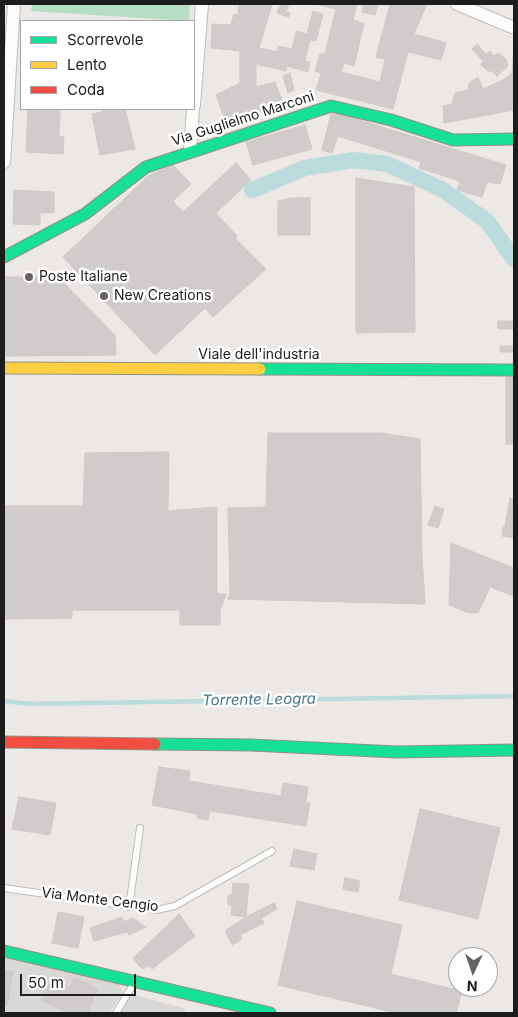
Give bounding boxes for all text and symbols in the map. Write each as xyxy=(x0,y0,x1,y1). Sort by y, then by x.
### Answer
legend xyxy=(20,20,195,110)
text: Scorrevole xyxy=(67,30,143,49)
text: Lento xyxy=(67,55,107,74)
text: Coda xyxy=(67,80,105,99)
street label: Via Guglielmo Marconi xyxy=(170,88,316,150)
place label: Poste Italiane xyxy=(39,269,128,285)
marker: Poste Italiane xyxy=(23,271,35,283)
place label: New Creations xyxy=(114,288,211,304)
marker: New Creations xyxy=(98,290,110,302)
street label: Viale dell'industria xyxy=(198,347,320,363)
water label: Torrente Leogra xyxy=(202,690,316,710)
street label: Via Monte Cengio xyxy=(41,884,159,916)
north arrow xyxy=(448,947,498,997)
scale bar xyxy=(22,964,139,996)
text: 50 m xyxy=(28,973,64,992)
text: N xyxy=(466,978,478,995)

